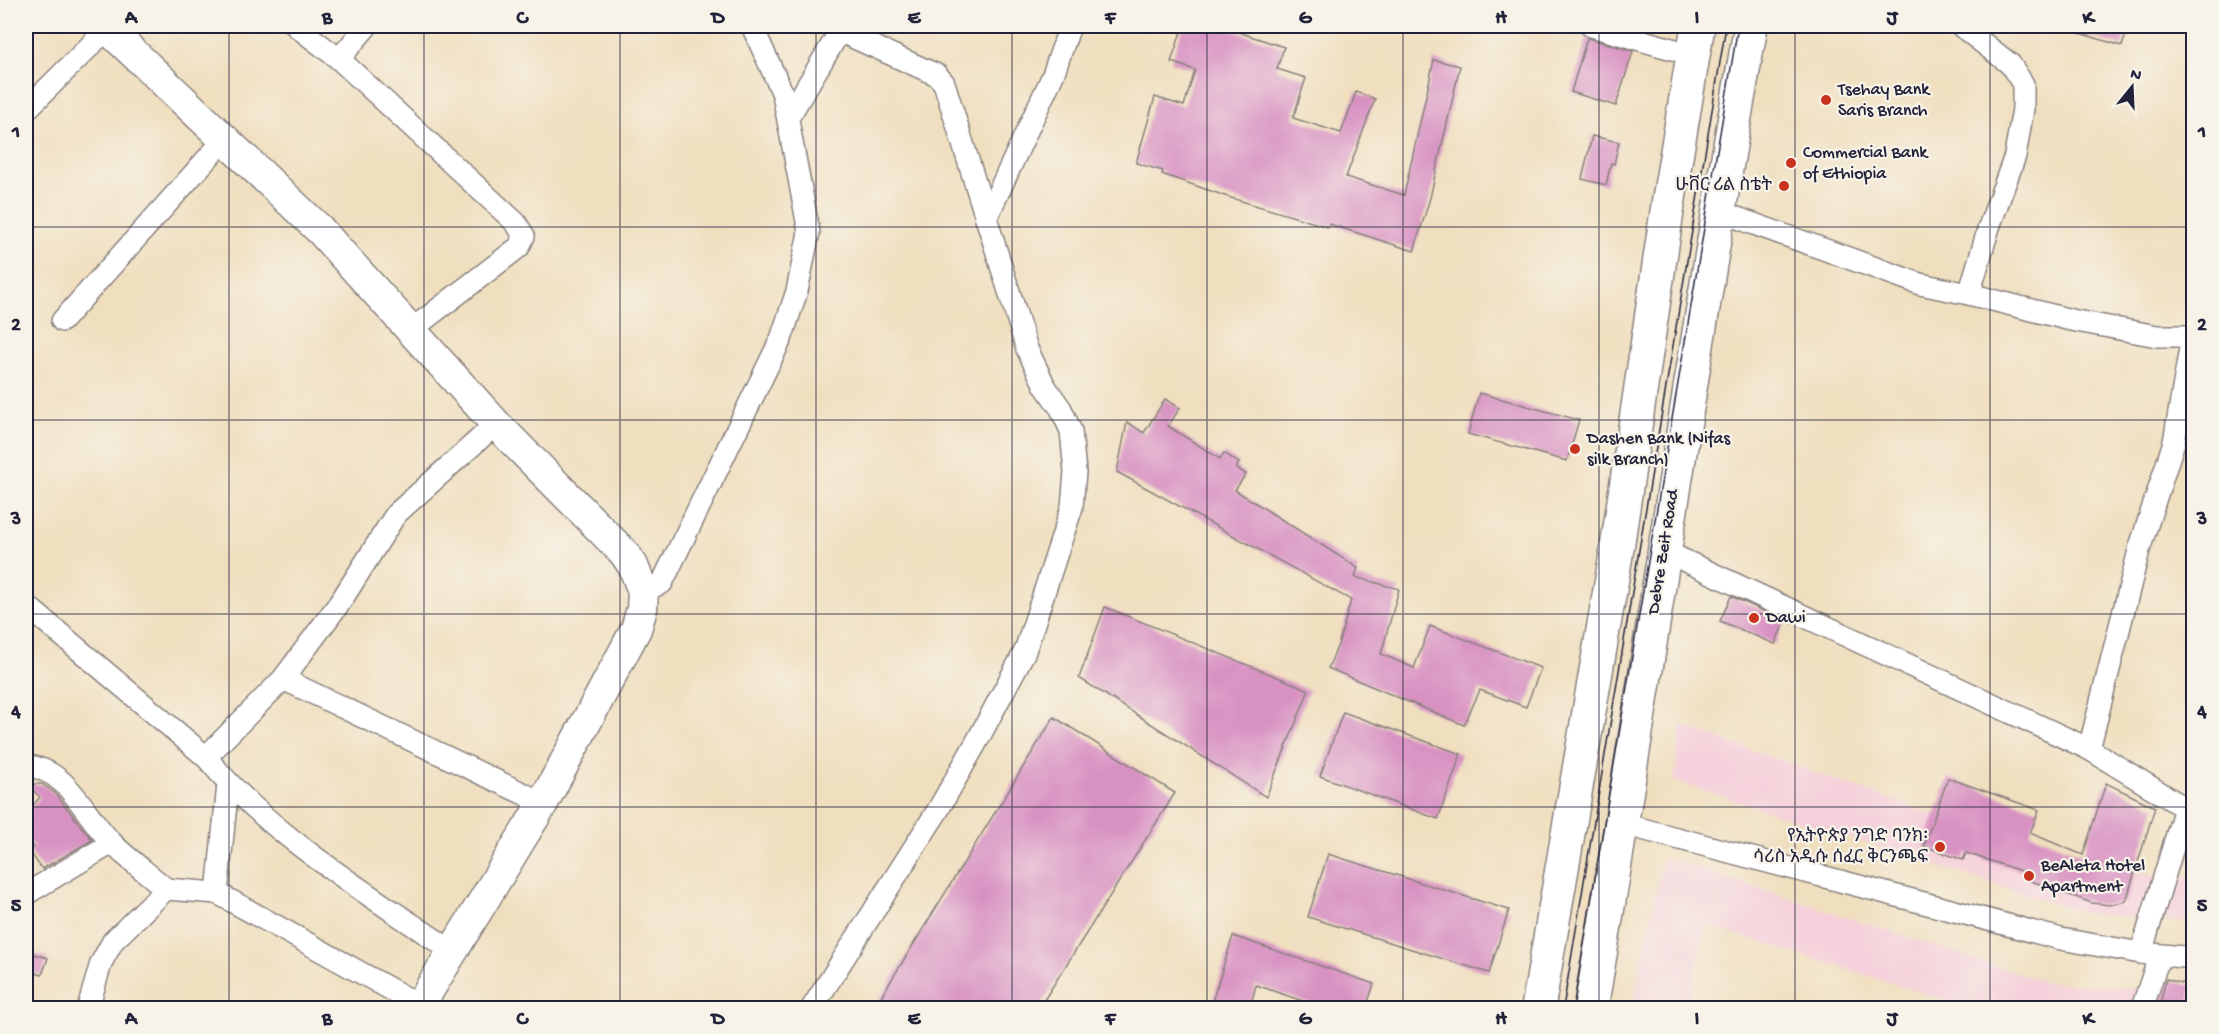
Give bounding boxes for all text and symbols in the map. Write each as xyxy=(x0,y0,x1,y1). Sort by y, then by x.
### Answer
text: A xyxy=(124,8,139,31)
text: B xyxy=(321,8,333,31)
text: C xyxy=(516,8,530,31)
text: D xyxy=(709,8,725,31)
text: E xyxy=(908,8,922,31)
text: F xyxy=(1104,8,1117,31)
text: G xyxy=(1299,8,1313,31)
text: H xyxy=(1495,8,1507,31)
text: I xyxy=(1695,8,1700,31)
text: J xyxy=(1886,8,1899,31)
text: K xyxy=(2081,8,2096,31)
north arrow xyxy=(2102,57,2162,117)
text: N xyxy=(2128,65,2144,87)
place label: Tsehay Bank Saris Branch xyxy=(1837,80,1931,122)
marker: Tsehay Bank Saris Branch xyxy=(1819,93,1833,107)
text: 1 xyxy=(11,122,20,145)
text: 1 xyxy=(2197,122,2206,145)
place label: Commercial Bank of Ethiopia xyxy=(1803,143,1929,185)
marker: Commercial Bank of Ethiopia xyxy=(1784,156,1798,170)
place label: ሁቨር ሪል ስቴት xyxy=(1675,174,1772,197)
marker: ሁቨር ሪል ስቴት xyxy=(1777,179,1791,193)
text: 2 xyxy=(11,315,21,338)
text: 2 xyxy=(2197,315,2207,338)
place label: Dashen Bank (Nifas silk Branch) xyxy=(1586,429,1731,471)
marker: Dashen Bank (Nifas silk Branch) xyxy=(1568,442,1582,456)
street label: Debre Zeit Road xyxy=(1644,487,1684,617)
text: 3 xyxy=(10,509,21,532)
text: 3 xyxy=(2196,509,2207,532)
place label: Dawi xyxy=(1765,608,1806,629)
marker: Dawi xyxy=(1747,611,1761,625)
text: 4 xyxy=(10,702,21,725)
text: 4 xyxy=(2196,702,2207,725)
place label: የኢትዮጵያ ንግድ ባንክ፡ ሳሪስ አዲሱ ሰፈር ቅርንጫፍ xyxy=(1753,826,1928,869)
marker: የኢትዮጵያ ንግድ ባንክ፡ ሳሪስ አዲሱ ሰፈር ቅርንጫፍ xyxy=(1933,840,1947,854)
place label: BeAleta Hotel Apartment xyxy=(2040,856,2145,898)
marker: BeAleta Hotel Apartment xyxy=(2022,869,2036,883)
text: 5 xyxy=(11,896,22,919)
text: 5 xyxy=(2197,896,2208,919)
text: A xyxy=(124,1009,139,1032)
text: B xyxy=(321,1009,333,1032)
text: C xyxy=(516,1009,530,1032)
text: D xyxy=(709,1009,725,1032)
text: E xyxy=(908,1009,922,1032)
text: F xyxy=(1104,1009,1117,1032)
text: G xyxy=(1299,1009,1313,1032)
text: H xyxy=(1495,1009,1507,1032)
text: I xyxy=(1695,1009,1700,1032)
text: J xyxy=(1886,1009,1899,1032)
text: K xyxy=(2081,1009,2096,1032)

